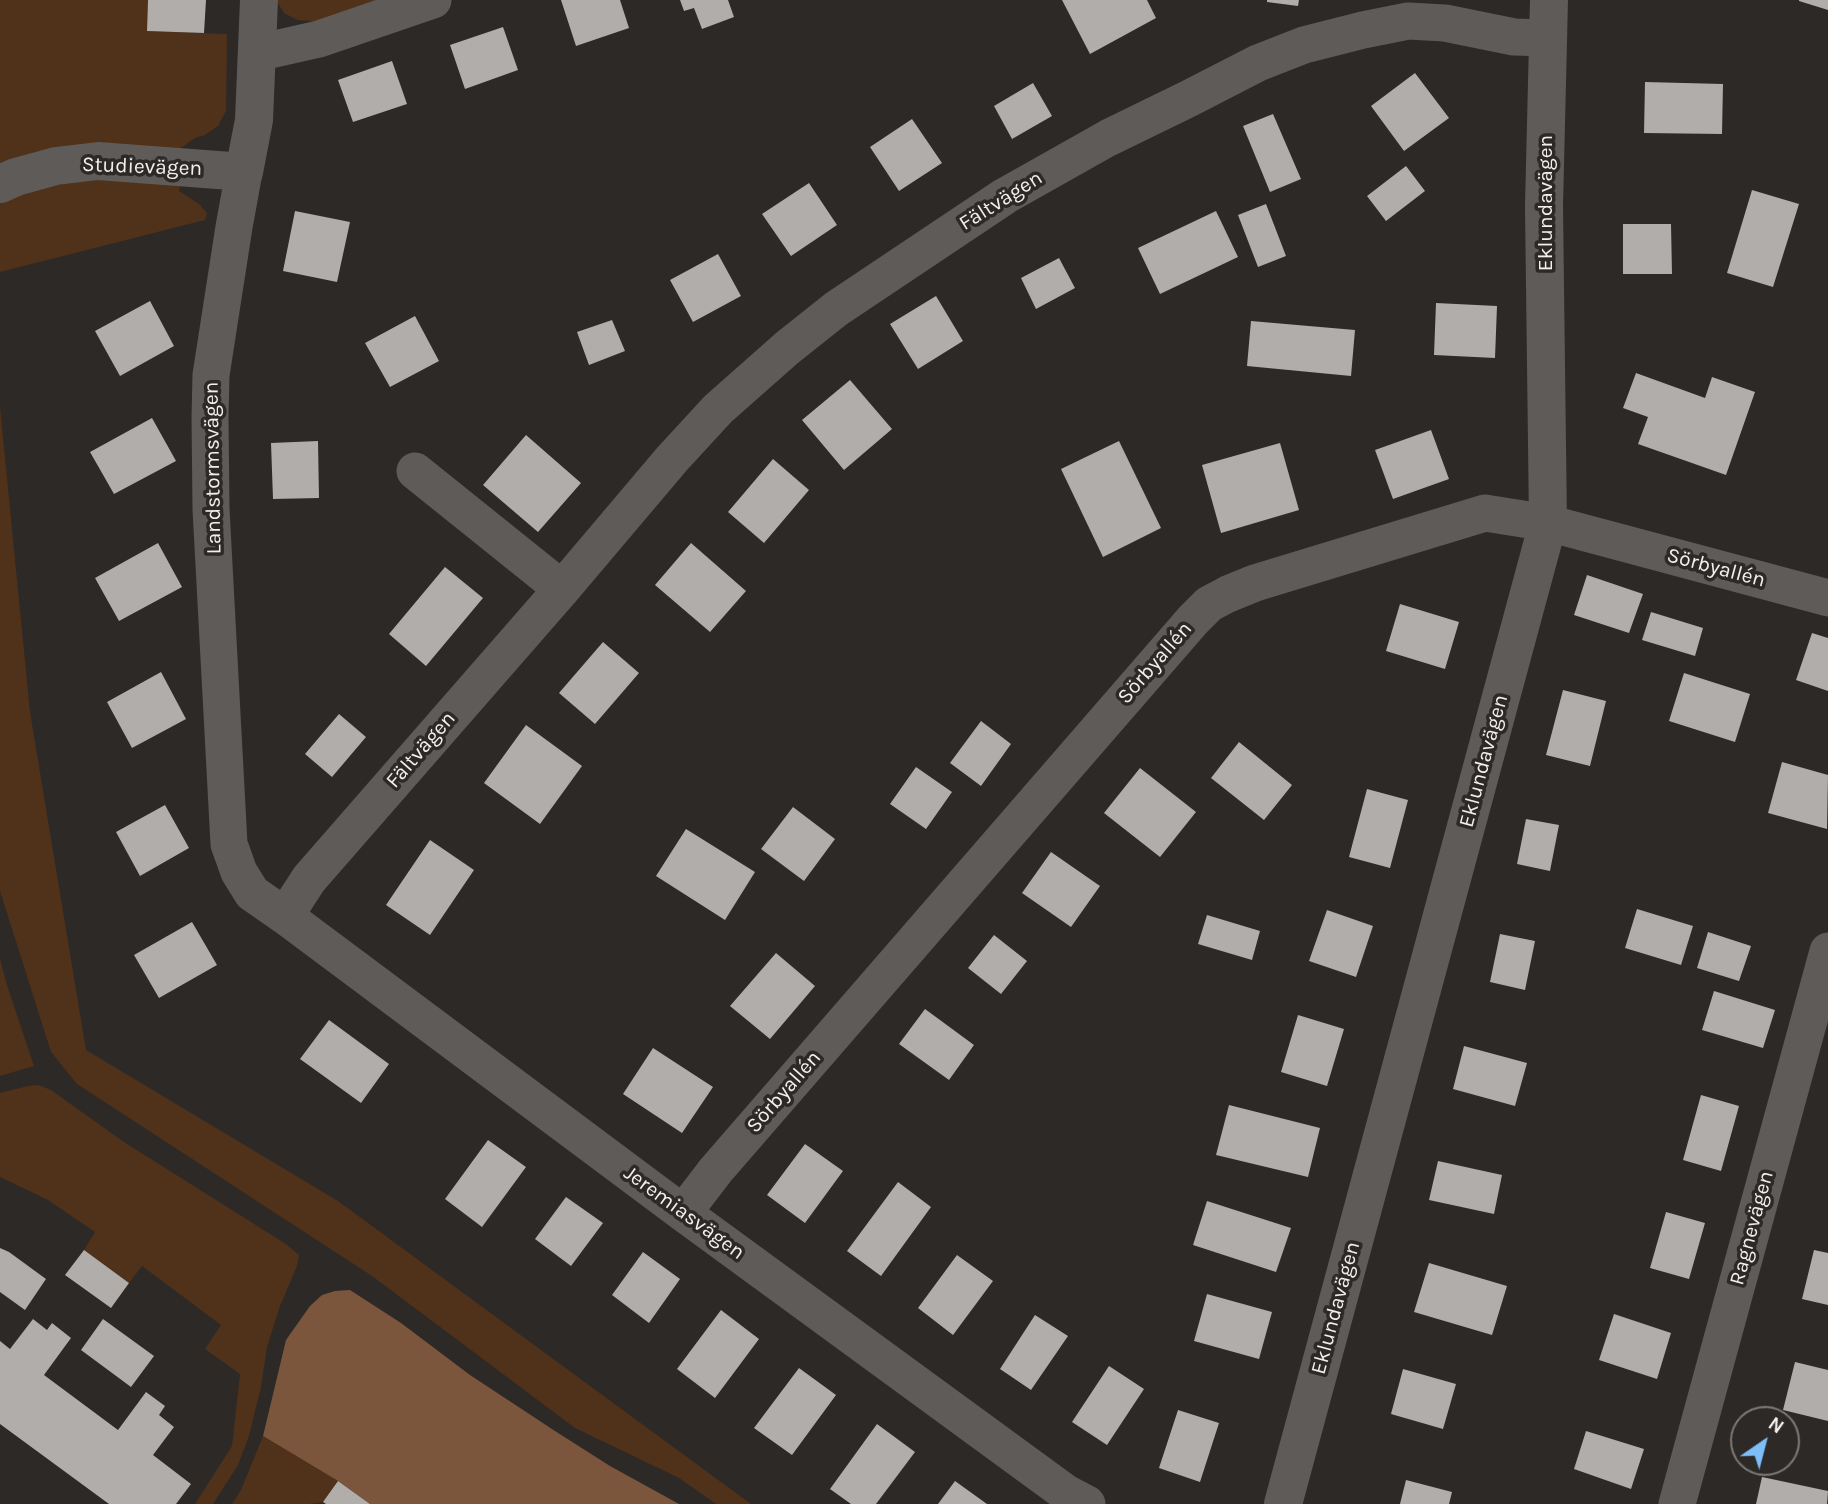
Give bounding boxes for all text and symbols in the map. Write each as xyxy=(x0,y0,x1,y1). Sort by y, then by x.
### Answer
street label: Eklundavägen xyxy=(1533,135,1559,271)
street label: Studievägen xyxy=(81,152,203,182)
street label: Fältvägen xyxy=(955,166,1047,236)
street label: Landstormsvägen xyxy=(199,381,227,555)
street label: Sörbyallén xyxy=(1664,543,1768,593)
street label: Sörbyallén xyxy=(1112,617,1198,709)
street label: Eklundavägen xyxy=(1454,692,1514,830)
street label: Fältvägen xyxy=(381,707,461,793)
street label: Sörbyallén xyxy=(741,1046,827,1138)
street label: Jeremiasvägen xyxy=(619,1161,749,1265)
street label: Ragnevägen xyxy=(1725,1168,1779,1288)
street label: Eklundavägen xyxy=(1306,1239,1366,1377)
north arrow xyxy=(1730,1406,1800,1476)
text: N xyxy=(1764,1413,1788,1438)

